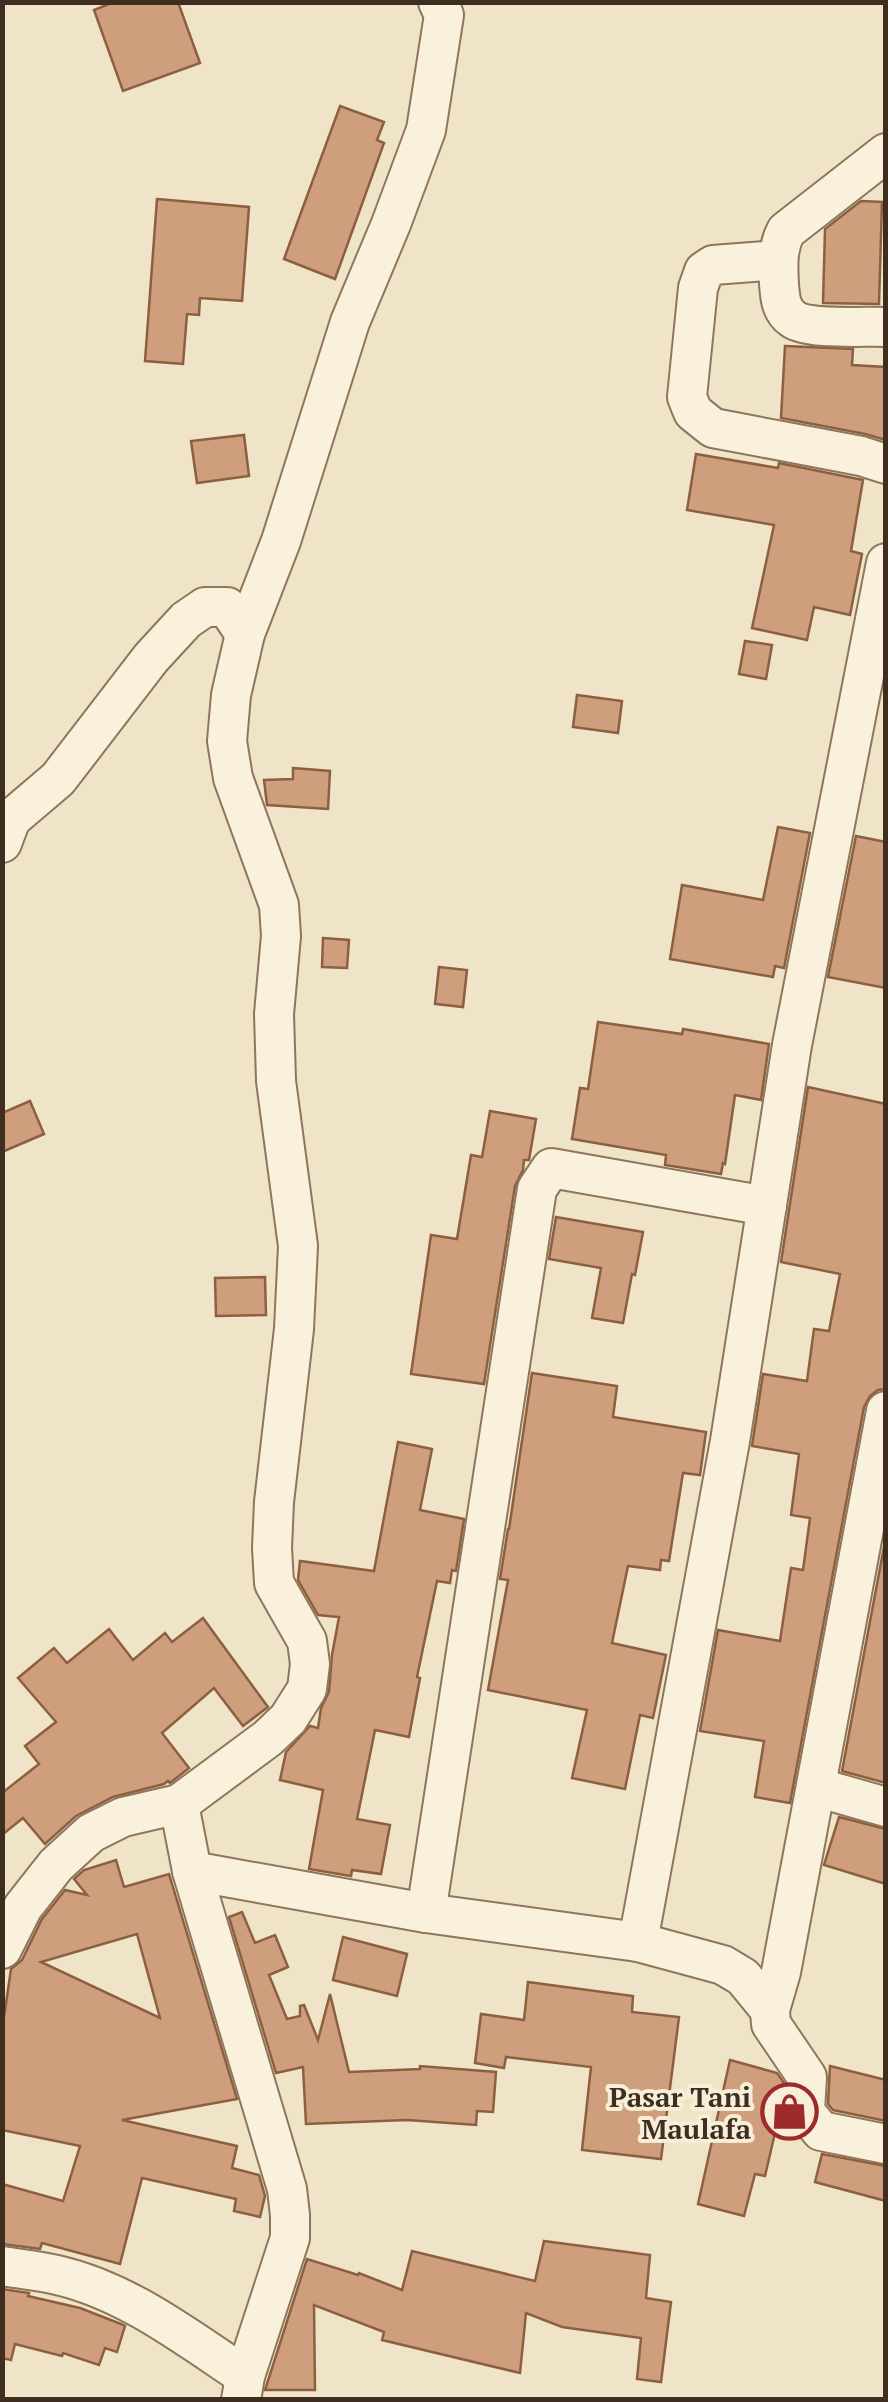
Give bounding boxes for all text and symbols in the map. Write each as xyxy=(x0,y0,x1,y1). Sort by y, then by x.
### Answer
place label: Pasar Tani Maulafa xyxy=(609,2078,751,2147)
shop icon: Pasar Tani Maulafa xyxy=(760,2082,820,2142)

